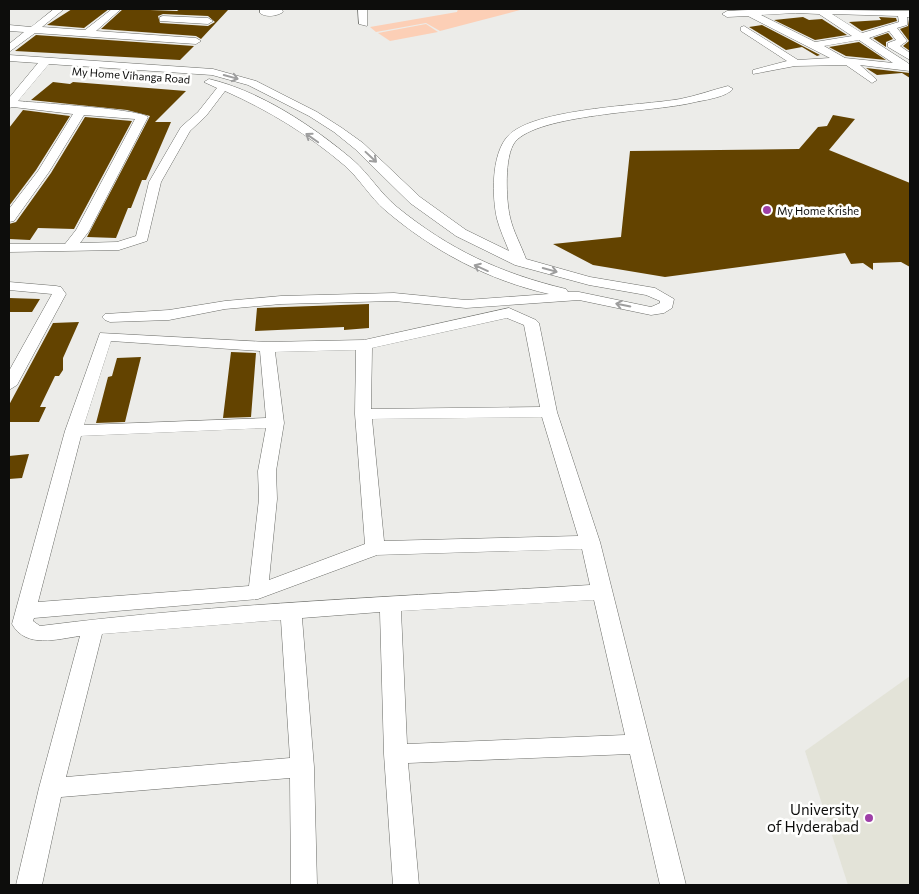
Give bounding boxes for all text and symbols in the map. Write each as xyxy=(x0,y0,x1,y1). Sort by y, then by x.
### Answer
street label: My Home Vihanga Road xyxy=(71,64,191,86)
one-way arrow xyxy=(223,73,239,82)
one-way arrow xyxy=(306,133,320,143)
one-way arrow xyxy=(365,151,377,163)
marker: My Home Krishe xyxy=(761,204,773,216)
place label: My Home Krishe xyxy=(777,204,859,217)
one-way arrow xyxy=(474,263,489,273)
one-way arrow xyxy=(542,266,558,275)
one-way arrow xyxy=(616,300,632,309)
place label: University of Hyderabad xyxy=(767,800,859,835)
marker: University of Hyderabad xyxy=(863,812,875,824)

